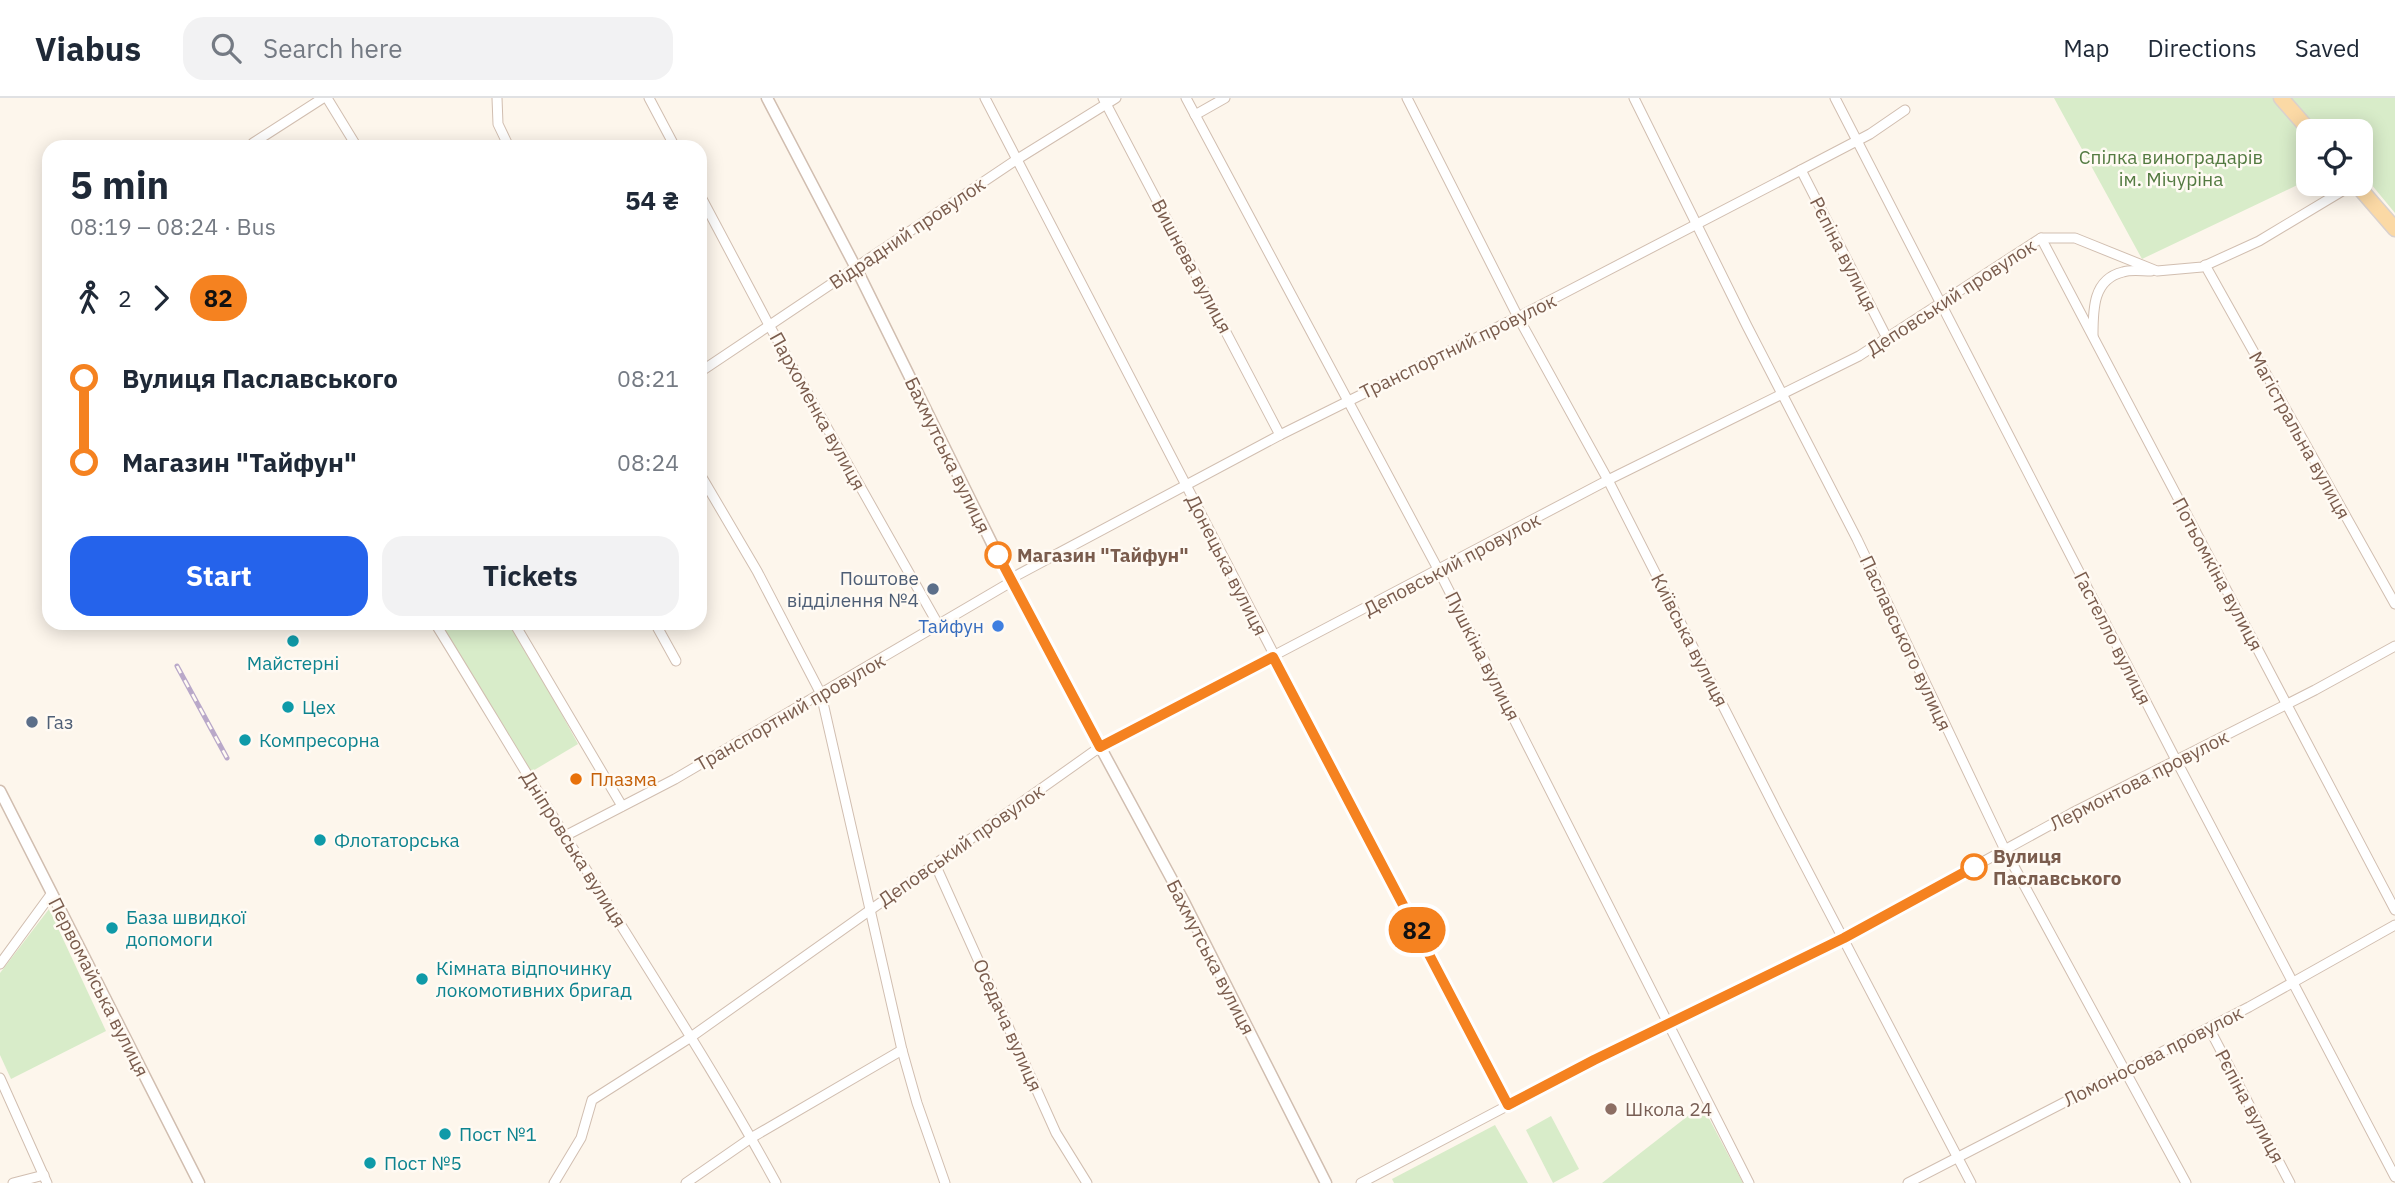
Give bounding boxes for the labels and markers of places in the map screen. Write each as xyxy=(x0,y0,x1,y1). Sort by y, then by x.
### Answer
marker: Магазин "Тайфун" xyxy=(985,542,1011,568)
place label: Магазин "Тайфун" xyxy=(1017,543,1189,567)
place label: Поштове відділення №4 xyxy=(787,566,919,612)
marker: Поштове відділення №4 xyxy=(925,581,941,597)
place label: Тайфун xyxy=(918,614,984,638)
marker: Тайфун xyxy=(990,618,1006,634)
marker: Майстерні xyxy=(285,633,301,649)
place label: Майстерні xyxy=(247,651,339,675)
place label: Цех xyxy=(302,695,336,719)
marker: Цех xyxy=(280,699,296,715)
place label: Газ xyxy=(46,710,74,734)
marker: Газ xyxy=(24,714,40,730)
place label: Компресорна xyxy=(259,728,380,752)
marker: Компресорна xyxy=(237,732,253,748)
place label: Плазма xyxy=(590,767,657,791)
marker: Плазма xyxy=(568,771,584,787)
place label: Флотаторська xyxy=(334,828,460,852)
marker: Флотаторська xyxy=(312,832,328,848)
place label: Вулиця Паславського xyxy=(1993,844,2122,890)
marker: Вулиця Паславського xyxy=(1961,854,1987,880)
place label: База швидкої допомоги xyxy=(126,905,247,951)
marker: База швидкої допомоги xyxy=(104,920,120,936)
place label: Кімната відпочинку локомотивних бригад xyxy=(436,956,632,1002)
marker: Кімната відпочинку локомотивних бригад xyxy=(414,971,430,987)
place label: Школа 24 xyxy=(1625,1097,1712,1121)
marker: Школа 24 xyxy=(1603,1101,1619,1117)
place label: Пост №1 xyxy=(459,1122,537,1146)
marker: Пост №1 xyxy=(437,1126,453,1142)
place label: Пост №5 xyxy=(384,1151,462,1175)
marker: Пост №5 xyxy=(362,1155,378,1171)

